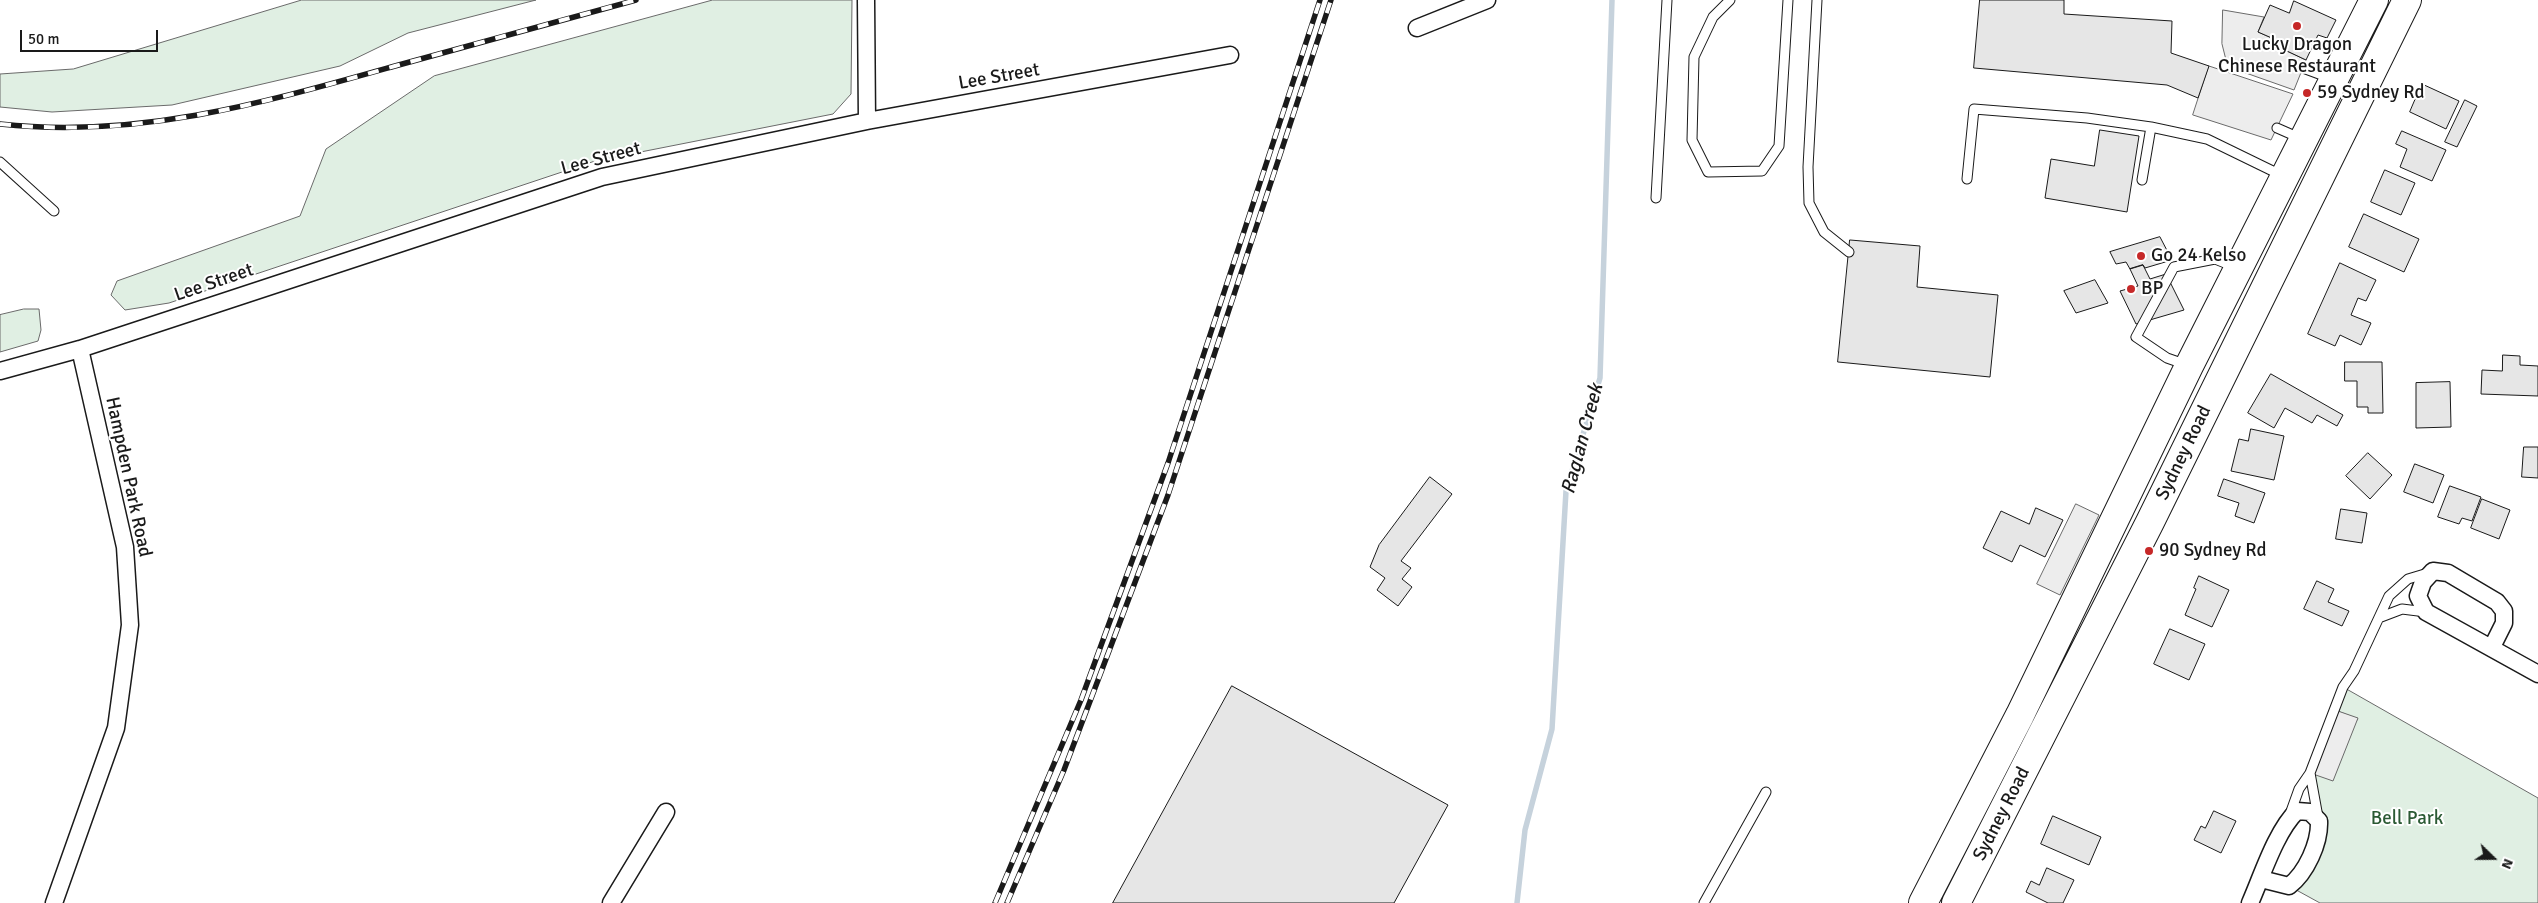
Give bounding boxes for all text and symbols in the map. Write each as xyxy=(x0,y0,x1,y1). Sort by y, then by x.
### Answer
scale bar xyxy=(22,20,160,52)
marker: Lucky Dragon Chinese Restaurant xyxy=(2291,20,2303,32)
text: 50 m xyxy=(28,30,59,48)
place label: Lucky Dragon Chinese Restaurant xyxy=(2218,34,2376,78)
street label: Lee Street xyxy=(957,59,1041,95)
place label: 59 Sydney Rd xyxy=(2317,82,2425,104)
marker: 59 Sydney Rd xyxy=(2301,87,2313,99)
street label: Lee Street xyxy=(558,137,644,181)
place label: Go 24 Kelso xyxy=(2151,245,2246,267)
marker: Go 24 Kelso xyxy=(2135,250,2147,262)
street label: Lee Street xyxy=(171,259,257,307)
place label: BP xyxy=(2141,278,2163,300)
marker: BP xyxy=(2125,283,2137,295)
water label: Raglan Creek xyxy=(1557,381,1609,497)
street label: Hampden Park Road xyxy=(100,395,156,559)
street label: Sydney Road xyxy=(2151,402,2217,504)
place label: 90 Sydney Rd xyxy=(2159,540,2267,562)
marker: 90 Sydney Rd xyxy=(2143,545,2155,557)
street label: Sydney Road xyxy=(1969,763,2035,865)
park label: Bell Park xyxy=(2371,808,2443,830)
north arrow xyxy=(2468,833,2518,883)
text: N xyxy=(2498,856,2517,872)

